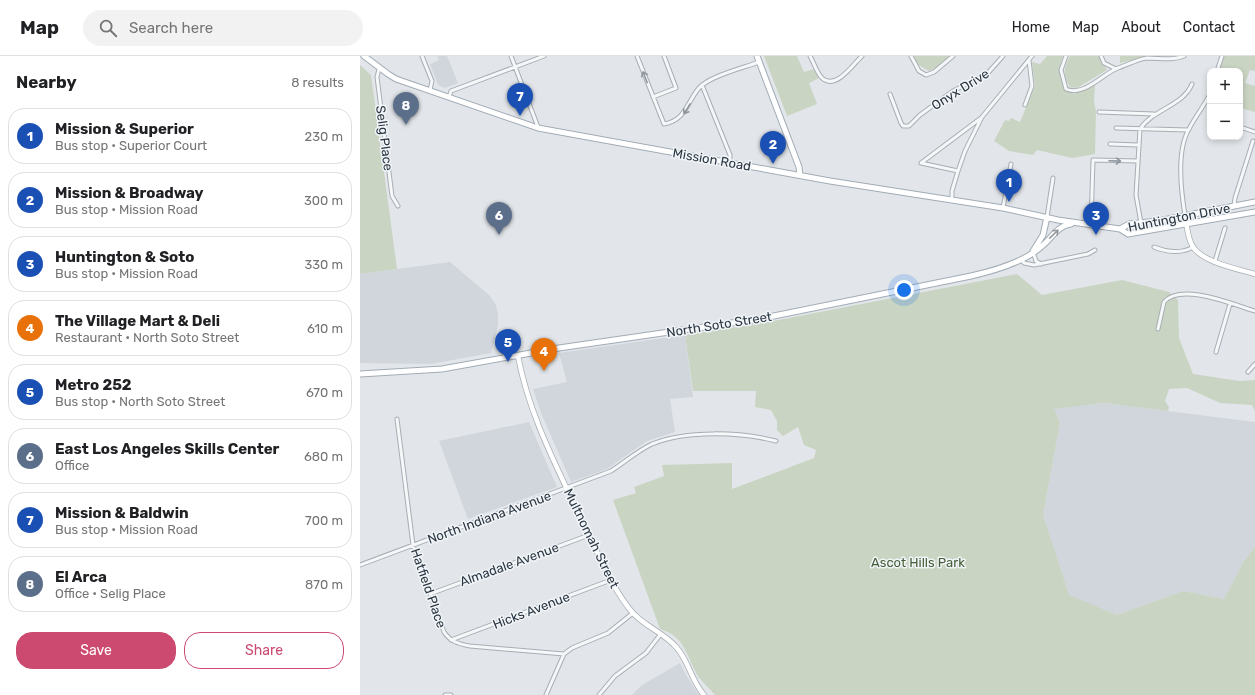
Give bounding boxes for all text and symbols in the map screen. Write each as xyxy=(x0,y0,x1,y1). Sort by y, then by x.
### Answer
search box xyxy=(83,10,363,46)
text: Map xyxy=(20,16,59,39)
icon: search xyxy=(97,17,119,39)
text: Search here xyxy=(129,19,213,37)
text: Home xyxy=(1012,19,1050,36)
text: Map xyxy=(1072,19,1099,36)
text: About xyxy=(1121,19,1161,36)
text: Contact xyxy=(1183,19,1235,36)
street label: Onyx Drive xyxy=(929,66,992,113)
map controls xyxy=(1207,68,1243,140)
button: + xyxy=(1207,68,1243,104)
text: Nearby xyxy=(16,72,77,92)
one-way arrow xyxy=(641,72,649,84)
text: 8 results xyxy=(291,75,344,90)
pin: 7 xyxy=(507,83,533,116)
pin: 8 xyxy=(393,92,419,125)
one-way arrow xyxy=(682,103,690,115)
button: − xyxy=(1207,104,1243,140)
street label: Selig Place xyxy=(372,105,396,172)
text: Mission & Superior xyxy=(55,120,194,138)
text: 1 xyxy=(27,129,33,144)
text: 230 m xyxy=(305,129,343,144)
pin: 2 xyxy=(760,131,786,164)
text: Bus stop · Superior Court xyxy=(55,138,207,153)
street label: Mission Road xyxy=(672,145,752,174)
one-way arrow xyxy=(1108,157,1121,164)
pin: 1 xyxy=(996,169,1022,202)
text: Mission & Broadway xyxy=(55,184,204,202)
text: 2 xyxy=(26,193,34,208)
text: 300 m xyxy=(304,193,343,208)
street label: Huntington Drive xyxy=(1127,200,1232,236)
text: Bus stop · Mission Road xyxy=(55,202,198,217)
pin: 6 xyxy=(486,202,512,235)
pin: 3 xyxy=(1083,202,1109,235)
one-way arrow xyxy=(1049,229,1059,239)
text: Huntington & Soto xyxy=(55,248,194,266)
text: 3 xyxy=(26,257,34,272)
text: 330 m xyxy=(304,257,343,272)
text: Bus stop · Mission Road xyxy=(55,266,198,281)
your location xyxy=(894,280,914,300)
street label: North Soto Street xyxy=(665,309,773,340)
text: The Village Mart & Deli xyxy=(55,312,220,330)
text: 4 xyxy=(26,321,34,336)
text: 610 m xyxy=(307,321,343,336)
pin: 5 xyxy=(495,329,521,362)
text: Restaurant · North Soto Street xyxy=(55,330,239,345)
pin: 4 xyxy=(531,338,557,371)
text: Metro 252 xyxy=(55,376,132,394)
text: 5 xyxy=(26,385,34,400)
text: 670 m xyxy=(306,385,343,400)
text: Bus stop · North Soto Street xyxy=(55,394,225,409)
text: East Los Angeles Skills Center xyxy=(55,440,279,458)
text: 6 xyxy=(26,449,34,464)
text: 680 m xyxy=(304,449,343,464)
text: Office xyxy=(55,458,89,473)
street label: Multnomah Street xyxy=(561,486,622,591)
street label: North Indiana Avenue xyxy=(425,488,553,547)
text: Mission & Baldwin xyxy=(55,504,189,522)
text: 7 xyxy=(26,513,34,528)
text: 700 m xyxy=(305,513,343,528)
text: Bus stop · Mission Road xyxy=(55,522,198,537)
street label: Almadale Avenue xyxy=(458,540,561,589)
street label: Hatfield Place xyxy=(408,546,449,630)
park label: Ascot Hills Park xyxy=(871,555,965,570)
text: El Arca xyxy=(55,568,107,586)
text: 8 xyxy=(26,577,34,592)
text: 870 m xyxy=(305,577,343,592)
text: Office · Selig Place xyxy=(55,586,166,601)
street label: Hicks Avenue xyxy=(491,589,572,632)
button: Save xyxy=(16,632,176,669)
button: Share xyxy=(184,632,344,669)

